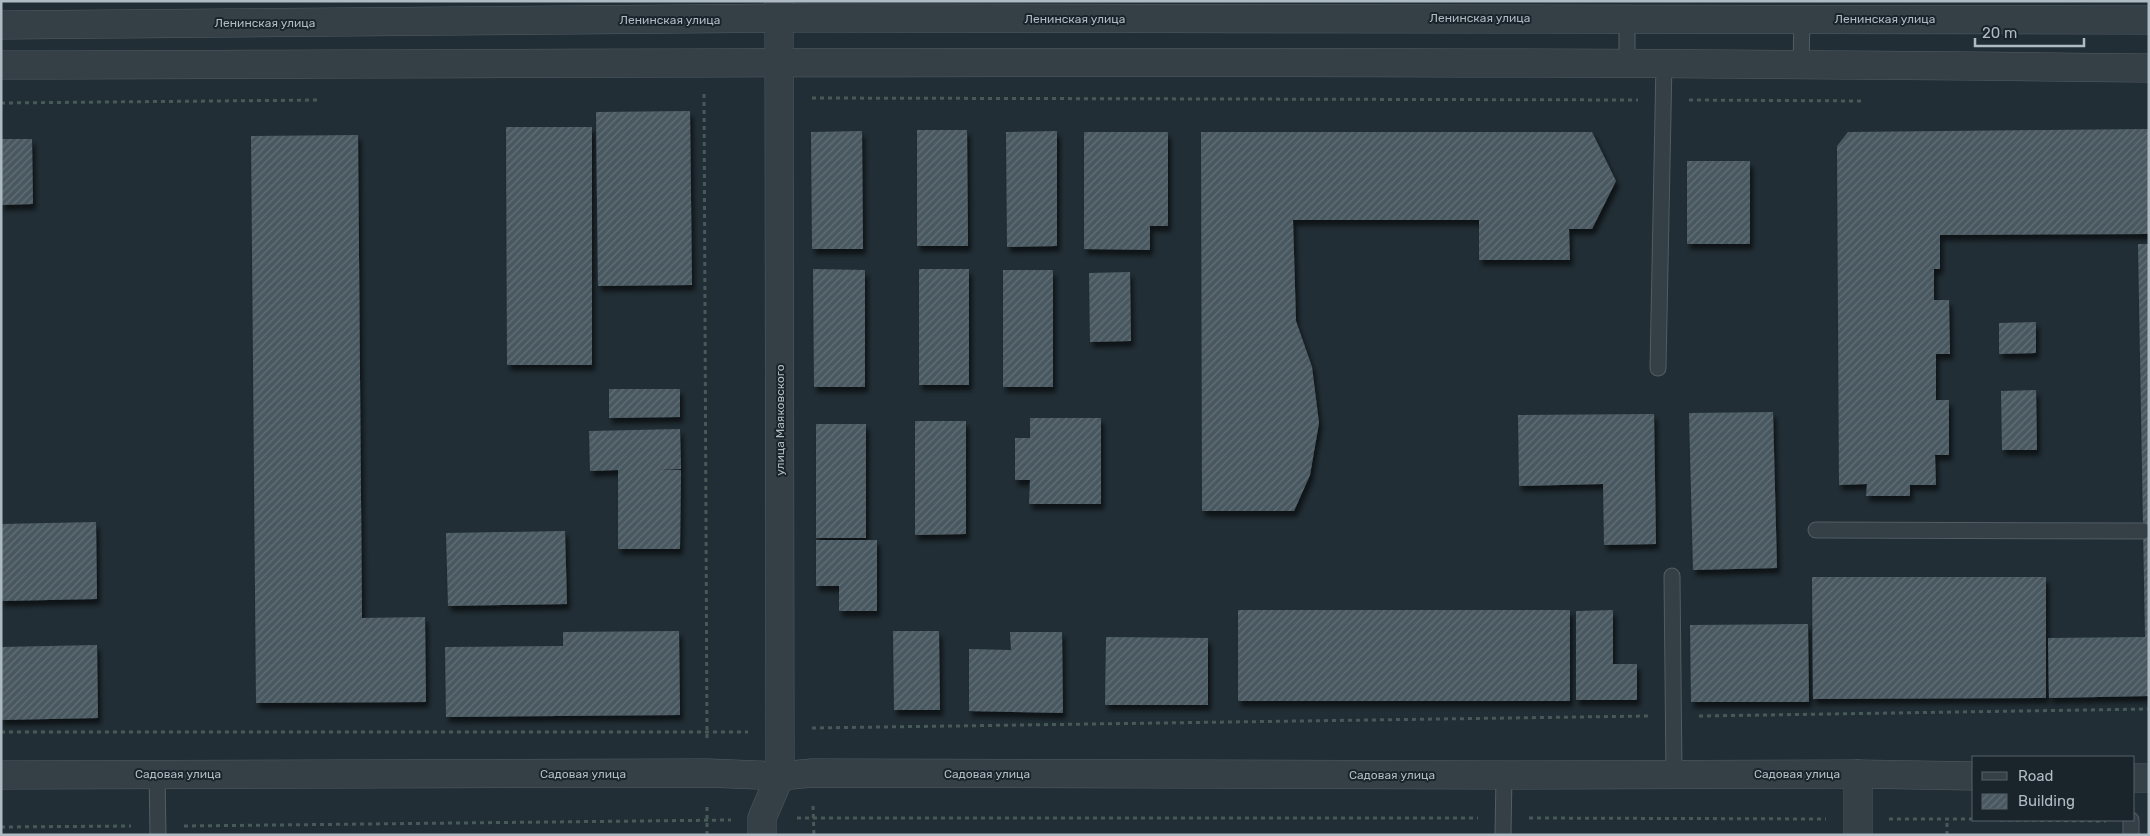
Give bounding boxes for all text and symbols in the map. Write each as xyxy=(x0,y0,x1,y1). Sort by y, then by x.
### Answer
street label: Ленинская улица xyxy=(1430,11,1530,25)
street label: Ленинская улица xyxy=(1025,12,1125,26)
street label: Ленинская улица xyxy=(1835,12,1935,26)
street label: Ленинская улица xyxy=(620,13,720,27)
scale bar xyxy=(1975,15,2084,47)
street label: Ленинская улица xyxy=(215,16,315,30)
text: 20 m xyxy=(1982,24,2017,42)
street label: улица Маяковского xyxy=(773,364,787,476)
legend xyxy=(1972,756,2135,821)
street label: Садовая улица xyxy=(135,767,221,781)
street label: Садовая улица xyxy=(540,767,626,781)
street label: Садовая улица xyxy=(944,767,1030,781)
street label: Садовая улица xyxy=(1754,767,1840,781)
text: Road xyxy=(2018,767,2054,785)
street label: Садовая улица xyxy=(1349,768,1435,782)
text: Building xyxy=(2018,792,2075,810)

